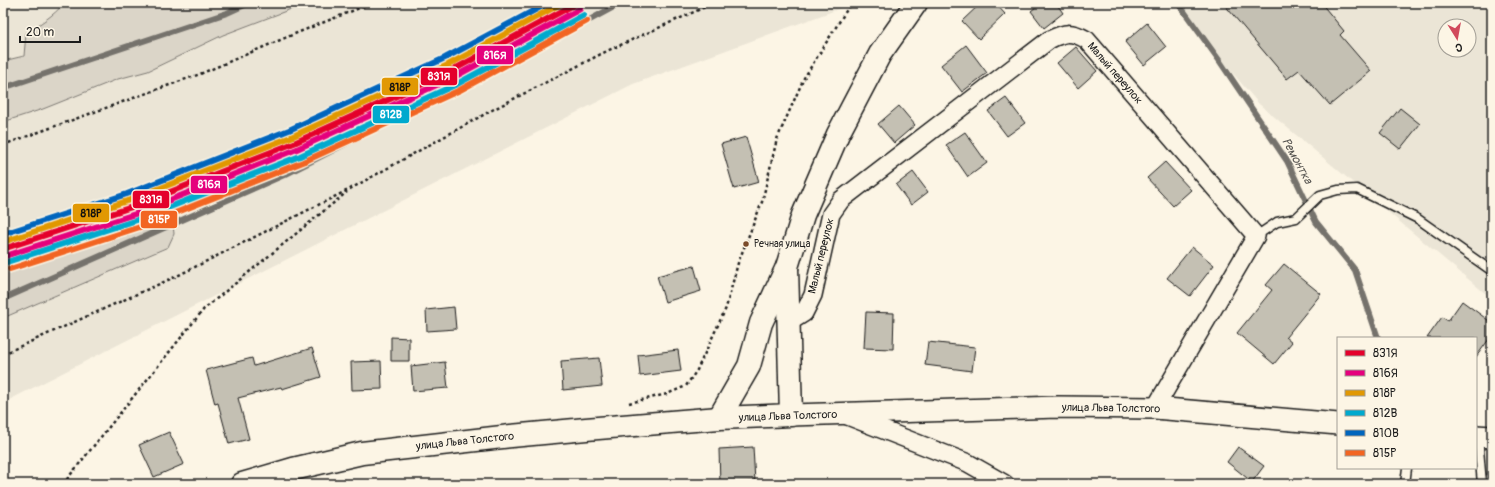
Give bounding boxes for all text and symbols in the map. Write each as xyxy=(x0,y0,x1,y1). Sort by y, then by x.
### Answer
scale bar xyxy=(20,18,80,44)
north arrow xyxy=(1437,18,1477,58)
text: 20 m xyxy=(26,25,55,40)
street label: Малый переулок xyxy=(1085,40,1145,107)
text: С xyxy=(1454,40,1463,54)
line badge: 816Я xyxy=(476,45,514,65)
text: 816Я xyxy=(484,49,506,62)
line badge: 831Я xyxy=(420,67,458,86)
text: 831Я xyxy=(428,70,450,83)
line badge: 818Р xyxy=(381,77,419,96)
text: 818Р xyxy=(390,81,411,94)
line badge: 812В xyxy=(372,105,410,124)
text: 812В xyxy=(380,108,402,121)
water label: Ремонтка xyxy=(1278,135,1316,188)
line badge: 816Я xyxy=(190,175,228,194)
text: 816Я xyxy=(198,178,220,191)
line badge: 831Я xyxy=(132,190,170,209)
text: 831Я xyxy=(140,193,162,206)
line badge: 818Р xyxy=(72,203,110,223)
text: 818Р xyxy=(81,207,102,220)
line badge: 815Р xyxy=(140,210,178,229)
text: 815Р xyxy=(148,213,170,226)
street label: Малый переулок xyxy=(805,217,837,295)
place label: Речная улица xyxy=(754,238,811,250)
marker: Речная улица xyxy=(741,239,751,249)
legend xyxy=(1337,337,1477,469)
text: 831Я xyxy=(1373,346,1397,361)
text: 816Я xyxy=(1373,366,1398,381)
text: 818Р xyxy=(1373,386,1396,401)
street label: улица Льва Толстого xyxy=(1061,401,1160,415)
text: 812В xyxy=(1373,406,1397,421)
street label: улица Льва Толстого xyxy=(738,408,838,424)
text: 810В xyxy=(1373,426,1399,441)
street label: улица Льва Толстого xyxy=(414,429,515,453)
text: 815Р xyxy=(1373,446,1396,461)

